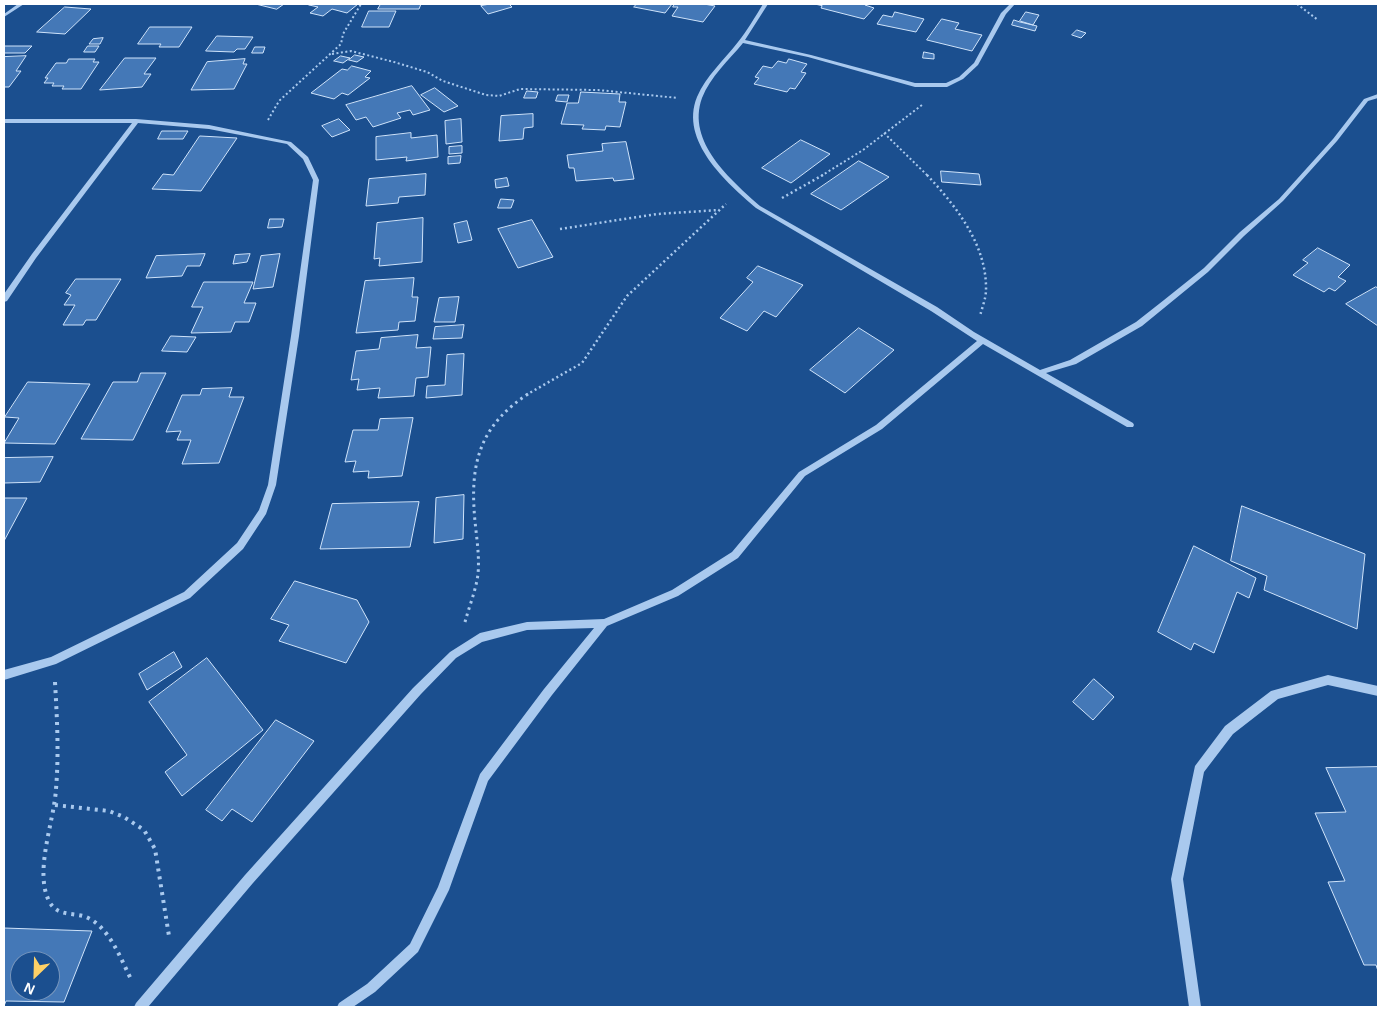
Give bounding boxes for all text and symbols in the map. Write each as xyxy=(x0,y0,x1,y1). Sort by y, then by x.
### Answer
north arrow xyxy=(10,951,60,1001)
text: N xyxy=(21,979,37,998)

